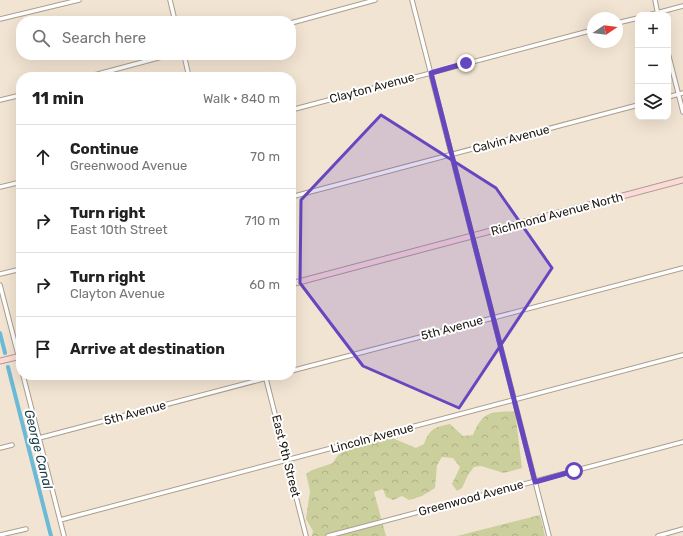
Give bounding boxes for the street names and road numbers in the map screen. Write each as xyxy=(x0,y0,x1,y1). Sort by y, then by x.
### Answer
street label: Clayton Avenue xyxy=(328,70,416,106)
street label: Calvin Avenue xyxy=(471,122,551,156)
street label: Richmond Avenue North xyxy=(489,190,625,238)
street label: 5th Avenue xyxy=(419,313,485,343)
street label: 5th Avenue xyxy=(102,398,168,428)
street label: East 9th Street xyxy=(269,413,303,499)
street label: Lincoln Avenue xyxy=(329,420,415,456)
street label: Greenwood Avenue xyxy=(417,477,525,519)

